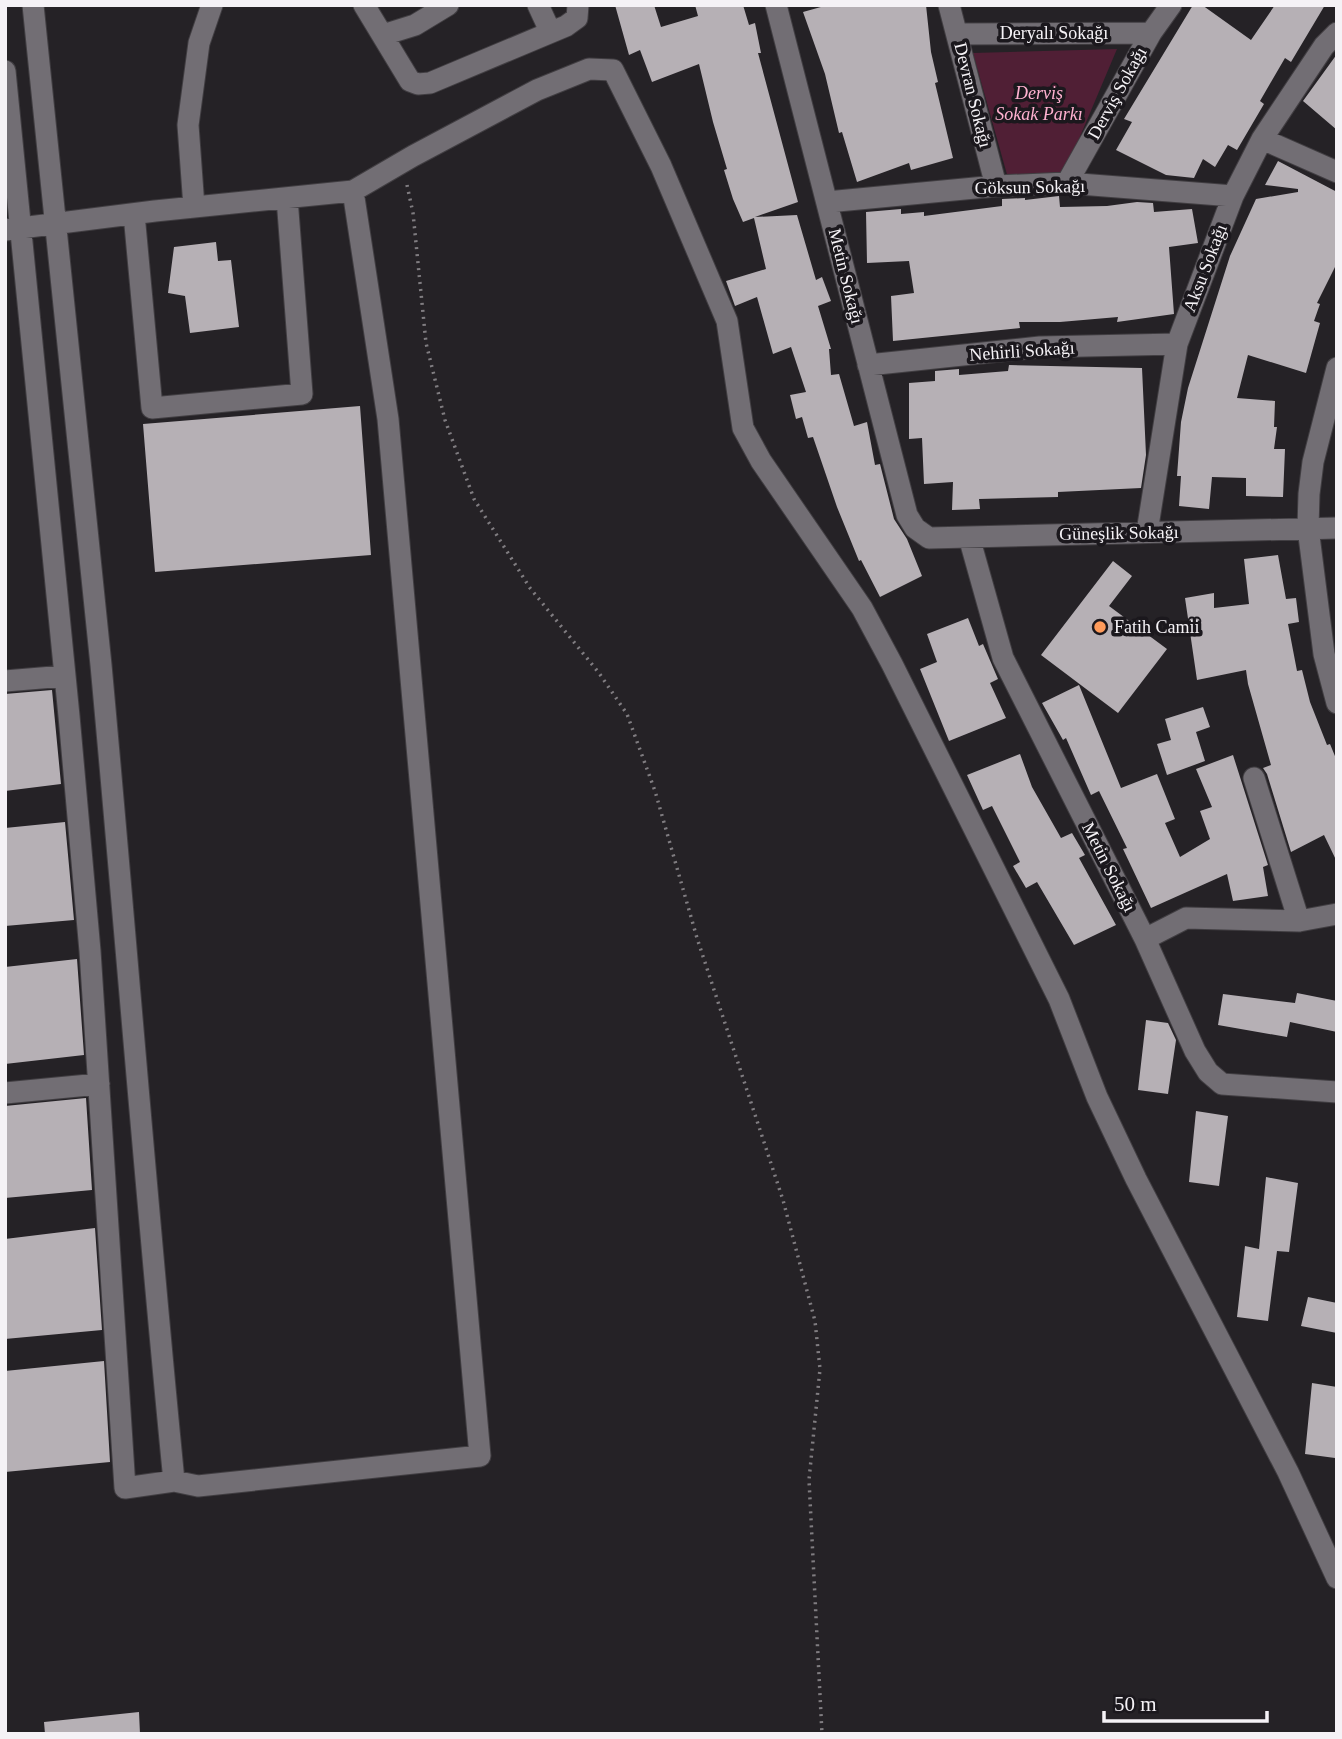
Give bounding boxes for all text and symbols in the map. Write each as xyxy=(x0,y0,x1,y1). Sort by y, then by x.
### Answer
street label: Deryalı Sokağı xyxy=(1000,23,1108,43)
street label: Devran Sokağı xyxy=(950,40,996,150)
street label: Derviş Sokağı xyxy=(1083,43,1151,143)
park label: Derviş Sokak Parkı xyxy=(995,83,1083,124)
street label: Göksun Sokağı xyxy=(975,176,1085,198)
street label: Aksu Sokağı xyxy=(1179,221,1231,315)
street label: Metin Sokağı xyxy=(825,226,867,326)
street label: Nehirli Sokağı xyxy=(969,337,1075,365)
street label: Güneşlik Sokağı xyxy=(1059,522,1179,544)
place label: Fatih Camii xyxy=(1114,617,1200,637)
marker: Fatih Camii xyxy=(1092,619,1108,635)
street label: Metin Sokağı xyxy=(1078,819,1140,915)
scale bar xyxy=(1104,1680,1267,1724)
text: 50 m xyxy=(1114,1692,1157,1716)

